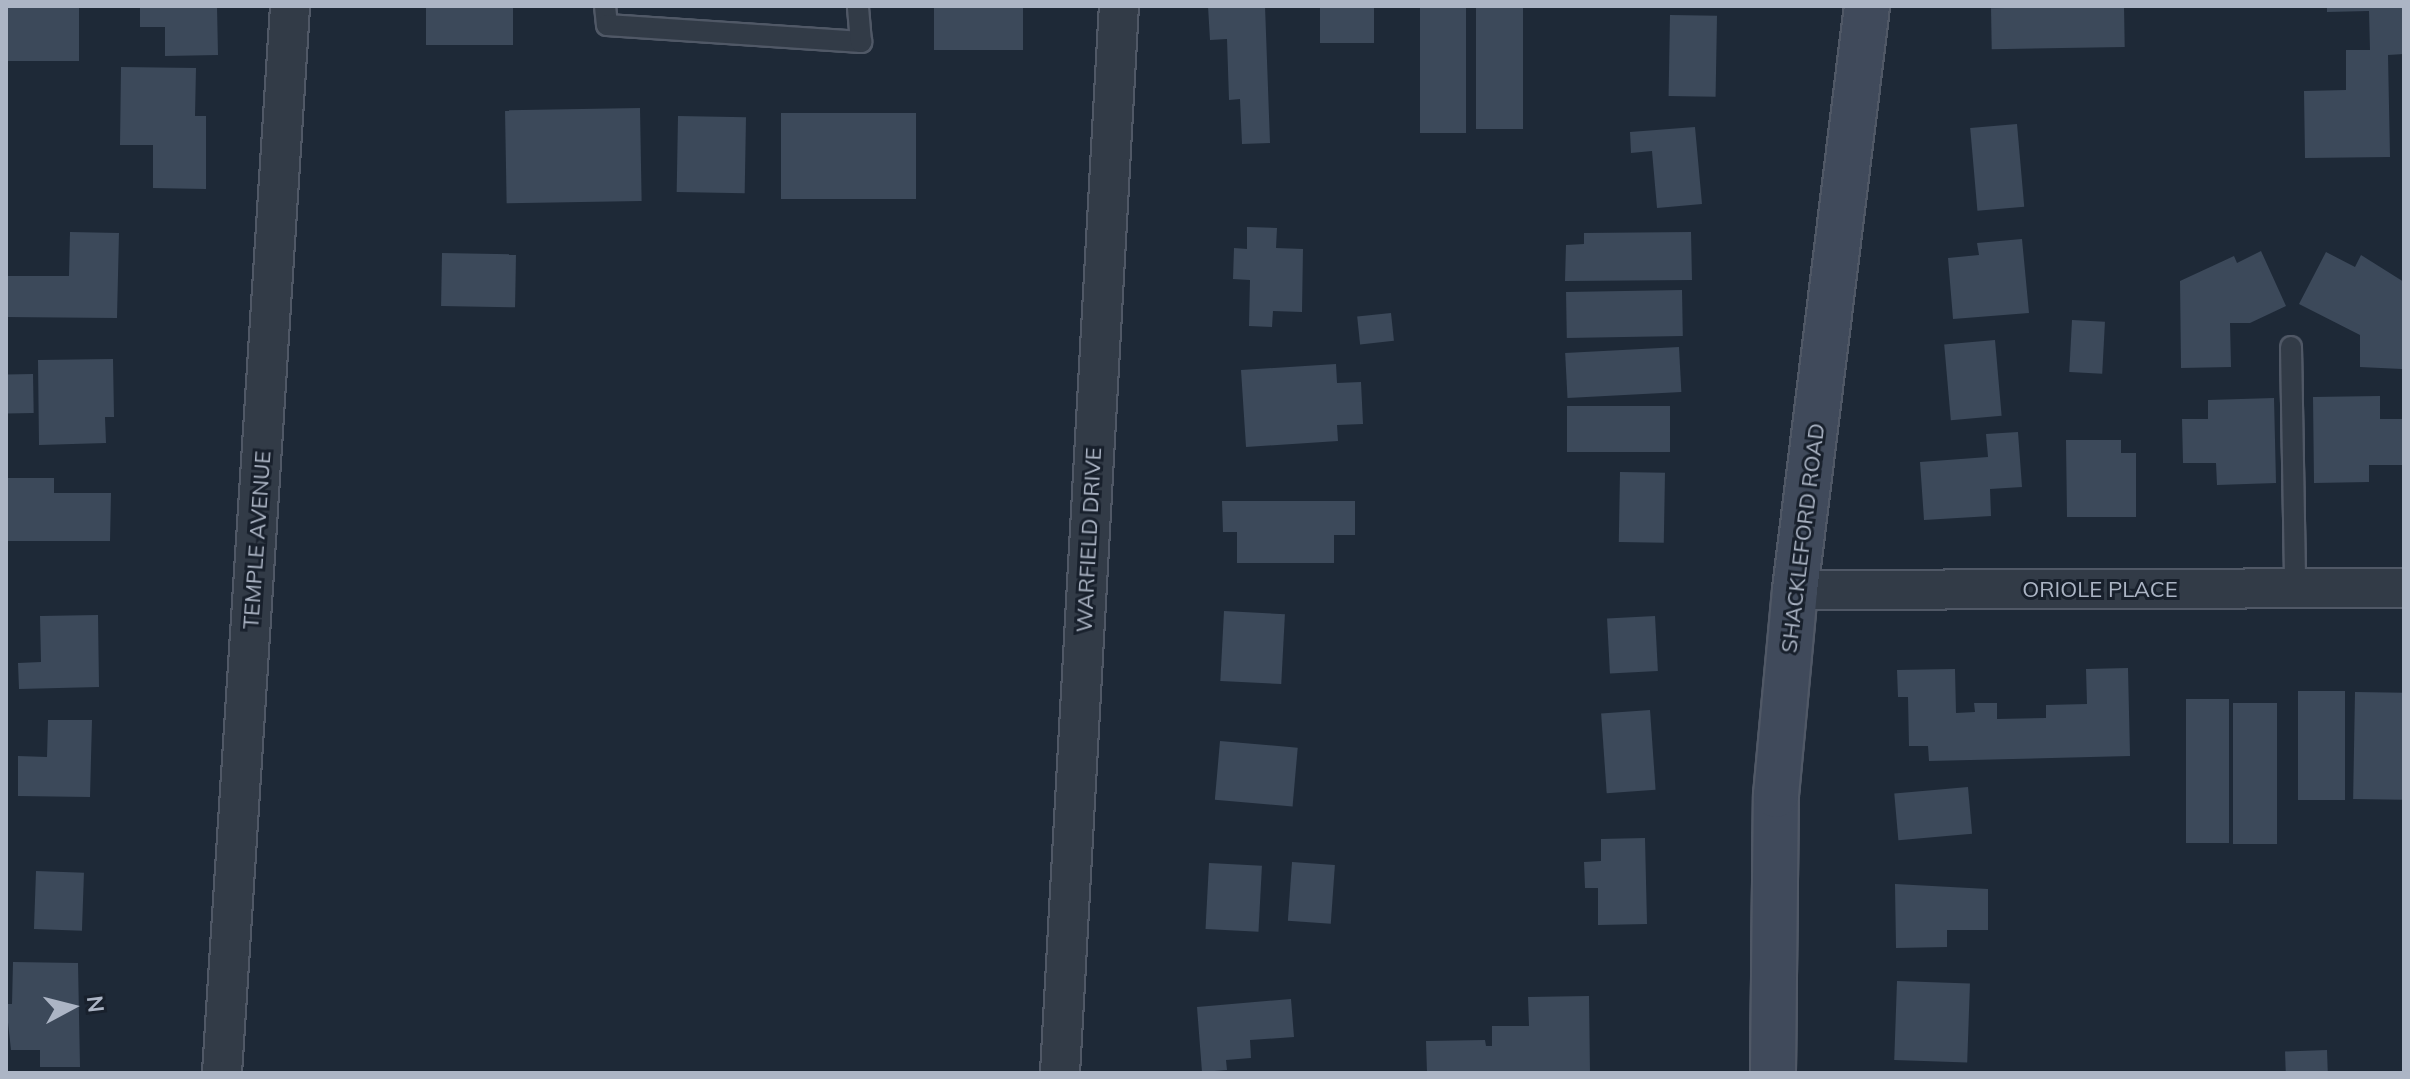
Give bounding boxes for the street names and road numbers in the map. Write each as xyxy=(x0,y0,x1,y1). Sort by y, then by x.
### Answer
street label: SHACKLEFORD ROAD xyxy=(1776,422,1830,654)
street label: WARFIELD DRIVE xyxy=(1071,447,1107,633)
street label: TEMPLE AVENUE xyxy=(238,450,276,630)
street label: ORIOLE PLACE xyxy=(2022,577,2178,603)

